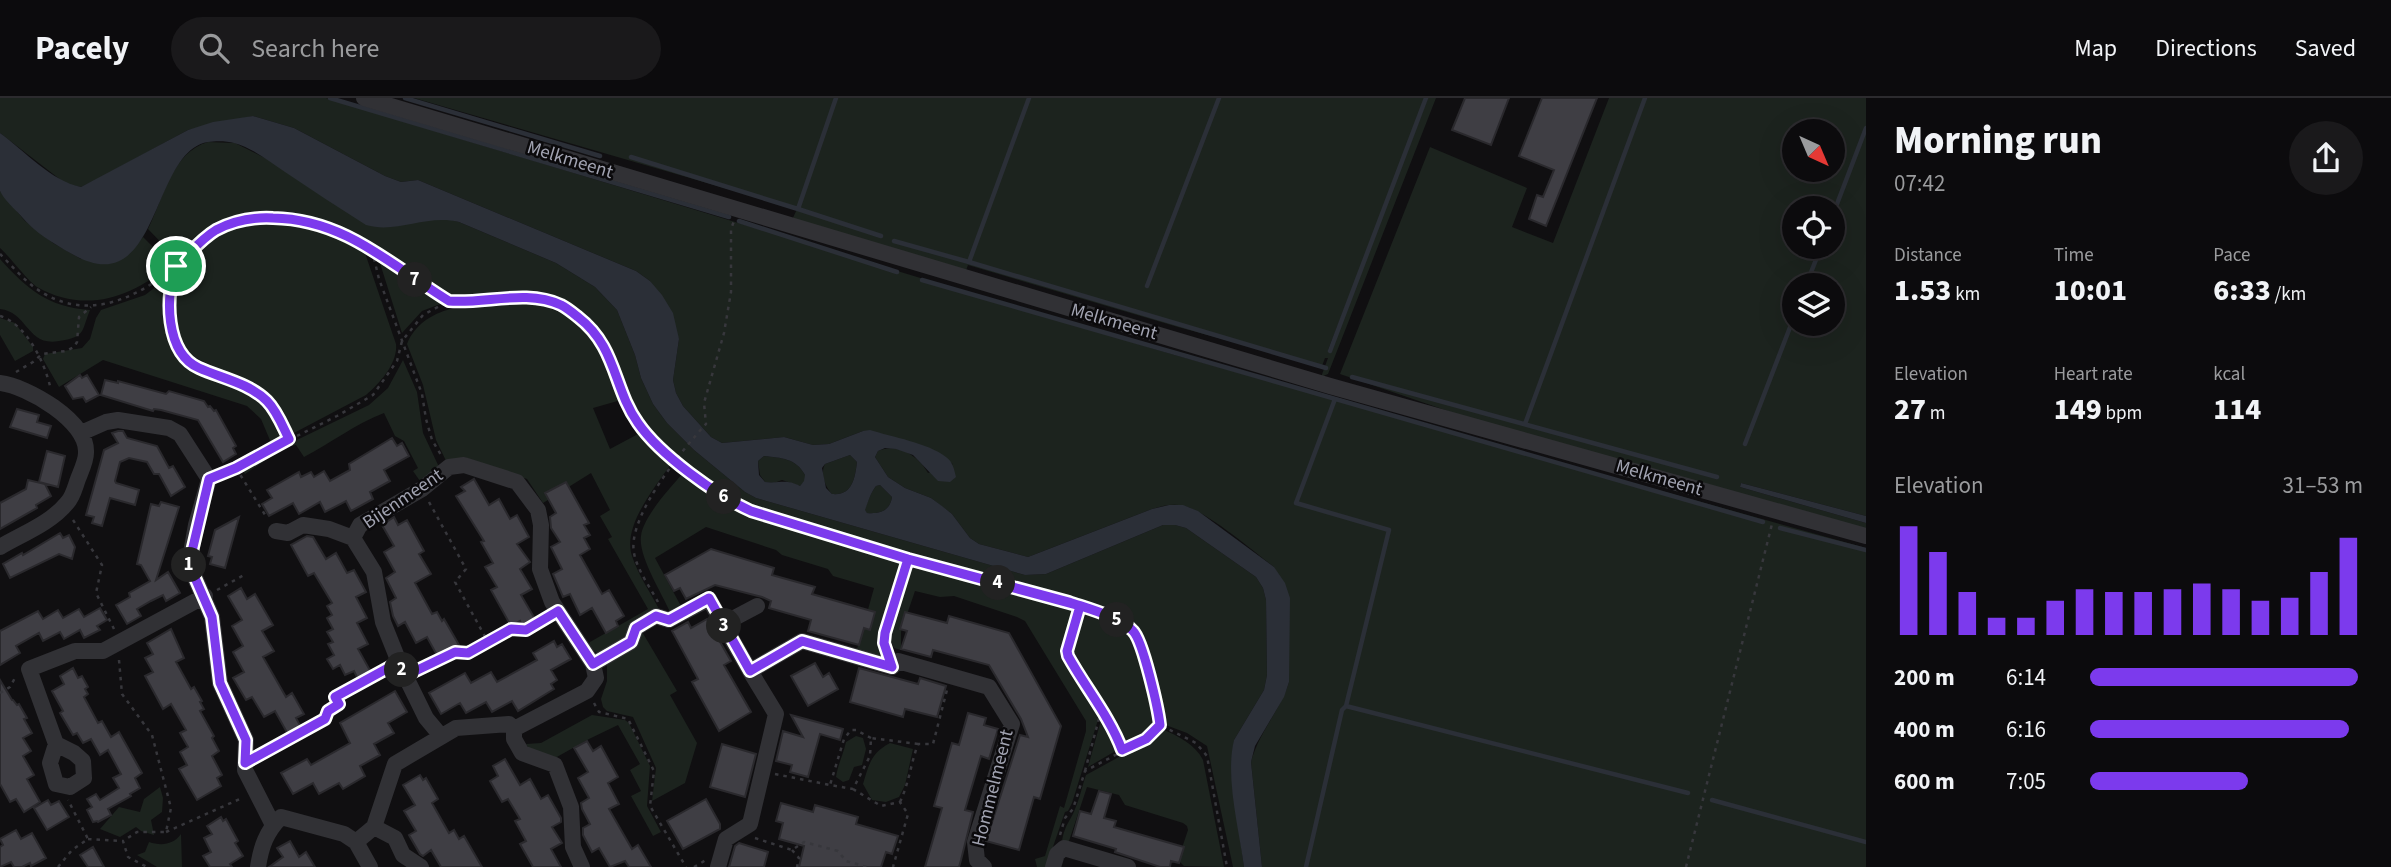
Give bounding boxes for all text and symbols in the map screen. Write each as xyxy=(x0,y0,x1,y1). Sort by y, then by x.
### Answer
search box xyxy=(171,17,661,80)
text: Pacely xyxy=(35,25,129,72)
icon: search xyxy=(195,29,233,67)
text: Search here xyxy=(251,30,379,67)
text: Map xyxy=(2074,31,2117,66)
text: Directions xyxy=(2155,31,2257,66)
text: Saved xyxy=(2295,31,2356,66)
text: Morning run xyxy=(1894,114,2102,168)
north arrow xyxy=(1782,119,1844,182)
map controls xyxy=(1782,119,1845,336)
button: share xyxy=(2289,121,2363,195)
street label: Melkmeent xyxy=(524,134,617,186)
text: 07:42 xyxy=(1894,167,1945,200)
button: locate xyxy=(1782,196,1845,259)
pin xyxy=(146,236,206,296)
text: Distance xyxy=(1894,242,1962,269)
text: Time xyxy=(2054,242,2094,269)
text: Pace xyxy=(2213,242,2251,269)
icon: arrive xyxy=(157,247,195,285)
pin: 7 xyxy=(398,262,432,298)
text: 7 xyxy=(409,266,420,293)
text: 1.53 xyxy=(1894,269,1951,312)
text: 10:01 xyxy=(2054,269,2127,312)
text: 6:33 xyxy=(2213,269,2271,312)
button: layers xyxy=(1782,273,1845,336)
text: km xyxy=(1951,281,1980,308)
text: /km xyxy=(2271,281,2306,308)
street label: Melkmeent xyxy=(1068,297,1161,347)
text: Elevation xyxy=(1894,361,1968,388)
text: Heart rate xyxy=(2054,361,2133,388)
text: kcal xyxy=(2213,361,2245,388)
text: 27 xyxy=(1894,388,1926,431)
text: 149 xyxy=(2054,388,2102,431)
text: 114 xyxy=(2213,388,2261,431)
text: m xyxy=(1926,400,1946,427)
text: bpm xyxy=(2102,400,2142,427)
street label: Melkmeent xyxy=(1613,453,1706,503)
street label: Bijenmeent xyxy=(357,462,449,536)
text: Elevation xyxy=(1894,469,1984,502)
text: 31–53 m xyxy=(2283,469,2363,502)
pin: 6 xyxy=(706,480,742,514)
text: 6 xyxy=(718,483,729,510)
pin: 1 xyxy=(172,547,206,582)
text: 1 xyxy=(183,551,194,578)
pin: 4 xyxy=(981,566,1016,601)
text: 4 xyxy=(992,569,1003,596)
pin: 5 xyxy=(1100,602,1134,638)
text: 5 xyxy=(1111,606,1122,633)
pin: 3 xyxy=(706,608,742,644)
text: 3 xyxy=(718,612,729,639)
pin: 2 xyxy=(384,652,420,688)
text: 2 xyxy=(396,656,407,683)
text: 200 m xyxy=(1894,661,1955,694)
text: 6:14 xyxy=(2006,661,2046,694)
text: 400 m xyxy=(1894,713,1955,746)
text: 6:16 xyxy=(2006,713,2046,746)
street label: Hommelmeent xyxy=(965,726,1021,849)
text: 600 m xyxy=(1894,765,1955,798)
text: 7:05 xyxy=(2006,765,2046,798)

